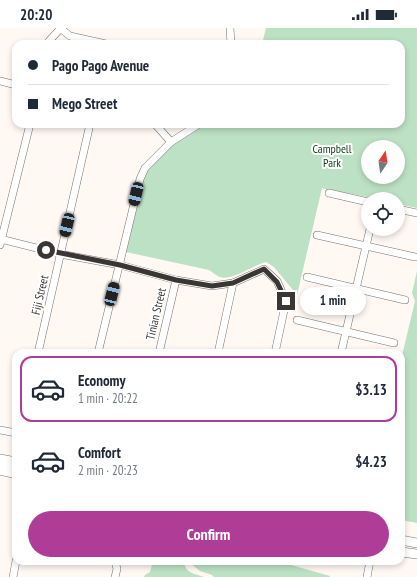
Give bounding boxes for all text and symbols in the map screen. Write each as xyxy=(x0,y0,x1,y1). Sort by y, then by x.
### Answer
text: 20:20 xyxy=(20,5,52,24)
text: Pago Pago Avenue xyxy=(52,56,149,75)
text: Mego Street xyxy=(52,94,117,113)
north arrow xyxy=(361,140,405,184)
map controls xyxy=(361,140,405,236)
park label: Campbell Park xyxy=(313,141,352,170)
car xyxy=(127,181,145,207)
button: locate xyxy=(361,192,405,236)
car xyxy=(58,212,76,238)
route start xyxy=(37,241,55,259)
street label: Fiji Street xyxy=(28,273,51,316)
car xyxy=(103,281,121,307)
street label: Tinian Street xyxy=(142,286,169,342)
callout: 1 min xyxy=(300,287,366,315)
route end xyxy=(277,292,295,310)
text: 1 min xyxy=(320,292,346,309)
icon: car xyxy=(30,371,66,407)
text: Economy xyxy=(78,371,126,390)
text: $3.13 xyxy=(355,380,387,399)
text: 1 min · 20:22 xyxy=(78,390,138,407)
icon: car xyxy=(30,443,66,479)
text: Comfort xyxy=(78,443,121,462)
text: $4.23 xyxy=(355,452,387,471)
text: 2 min · 20:23 xyxy=(78,462,138,479)
button: Confirm xyxy=(28,511,389,557)

